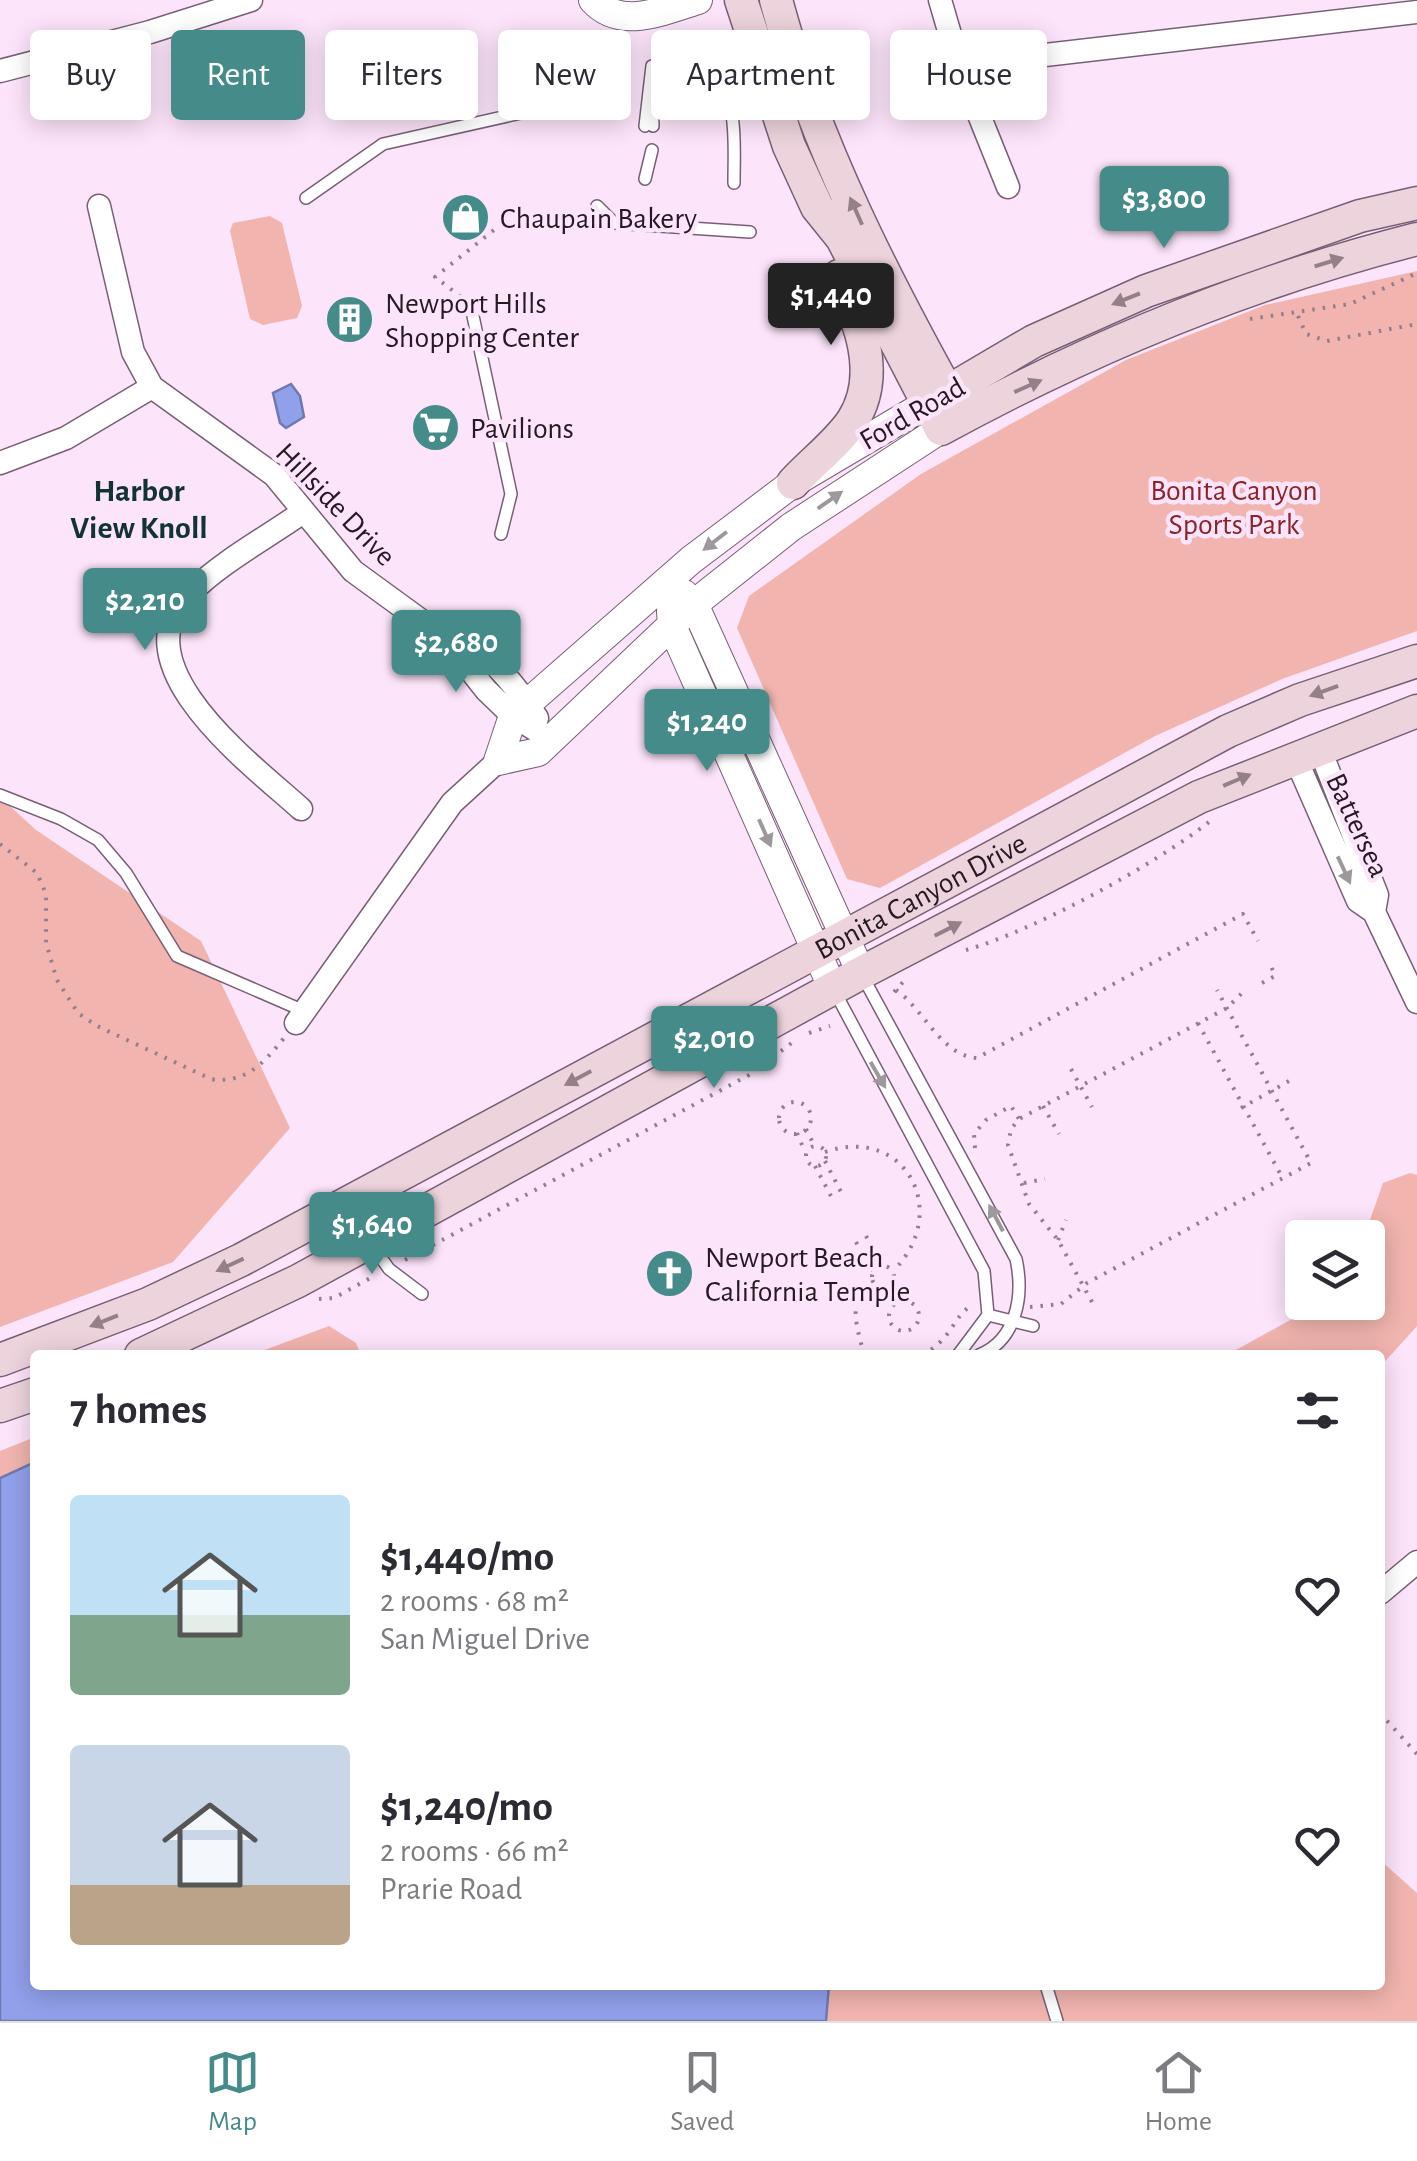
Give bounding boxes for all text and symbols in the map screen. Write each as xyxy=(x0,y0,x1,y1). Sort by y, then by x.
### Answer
chip: Buy xyxy=(30,30,151,120)
chip: Rent xyxy=(171,30,305,120)
chip: Filters xyxy=(325,30,478,120)
chip: New xyxy=(498,30,631,120)
chip: Apartment xyxy=(651,30,870,120)
chip: House xyxy=(890,30,1047,120)
pin: $3,800 xyxy=(1083,166,1245,251)
text: $3,800 xyxy=(1122,182,1206,214)
shop icon: Chaupain Bakery xyxy=(439,192,491,244)
one-way arrow xyxy=(848,196,865,225)
place label: Chaupain Bakery xyxy=(500,204,697,234)
one-way arrow xyxy=(1314,254,1344,269)
pin: $1,440 xyxy=(750,263,912,348)
text: $1,440 xyxy=(790,279,872,311)
place label: Newport Hills Shopping Center xyxy=(385,289,579,353)
one-way arrow xyxy=(1110,292,1140,308)
building icon: Newport Hills Shopping Center xyxy=(324,294,376,346)
street label: Ford Road xyxy=(855,372,970,456)
one-way arrow xyxy=(1014,377,1043,394)
supermarket icon: Pavilions xyxy=(409,402,461,454)
place label: Pavilions xyxy=(470,414,574,444)
street label: Hillside Drive xyxy=(270,438,401,572)
district label: Harbor View Knoll xyxy=(70,475,208,544)
park label: Bonita Canyon Sports Park xyxy=(1150,476,1318,540)
one-way arrow xyxy=(817,491,844,510)
one-way arrow xyxy=(702,531,728,552)
pin: $2,210 xyxy=(64,568,226,653)
text: $2,210 xyxy=(105,584,185,616)
pin: $2,680 xyxy=(375,610,537,695)
text: $2,680 xyxy=(414,626,498,658)
one-way arrow xyxy=(1309,685,1339,700)
pin: $1,240 xyxy=(626,689,788,774)
text: $1,240 xyxy=(666,705,748,737)
street label: Battersea xyxy=(1320,769,1394,882)
one-way arrow xyxy=(1222,772,1252,788)
one-way arrow xyxy=(757,818,773,847)
street label: Bonita Canyon Drive xyxy=(810,828,1032,966)
one-way arrow xyxy=(1336,855,1352,885)
one-way arrow xyxy=(933,920,962,937)
pin: $2,010 xyxy=(633,1006,795,1091)
text: $2,010 xyxy=(673,1022,755,1054)
one-way arrow xyxy=(869,1061,886,1089)
one-way arrow xyxy=(563,1070,592,1087)
pin: $1,640 xyxy=(291,1192,453,1277)
one-way arrow xyxy=(988,1203,1005,1232)
text: $1,640 xyxy=(331,1208,413,1240)
map controls xyxy=(1285,1220,1385,1320)
button: layers xyxy=(1285,1220,1385,1320)
place label: Newport Beach California Temple xyxy=(705,1243,910,1307)
church icon: Newport Beach California Temple xyxy=(644,1248,696,1300)
one-way arrow xyxy=(215,1257,244,1274)
one-way arrow xyxy=(89,1313,119,1329)
icon: filters xyxy=(1290,1383,1345,1438)
text: 7 homes xyxy=(70,1389,207,1431)
icon: home xyxy=(150,1535,270,1655)
text: $1,440/mo xyxy=(380,1536,554,1578)
icon: heart xyxy=(1290,1568,1345,1623)
text: 2 rooms · 68 m² xyxy=(380,1585,569,1617)
text: San Miguel Drive xyxy=(380,1623,590,1655)
icon: home xyxy=(150,1785,270,1905)
text: $1,240/mo xyxy=(380,1786,553,1828)
icon: heart xyxy=(1290,1818,1345,1873)
text: 2 rooms · 66 m² xyxy=(380,1835,569,1867)
text: Prarie Road xyxy=(380,1873,522,1905)
tab: Map xyxy=(205,2045,260,2139)
tab: Saved xyxy=(670,2045,734,2139)
tab: Home xyxy=(1145,2045,1212,2139)

